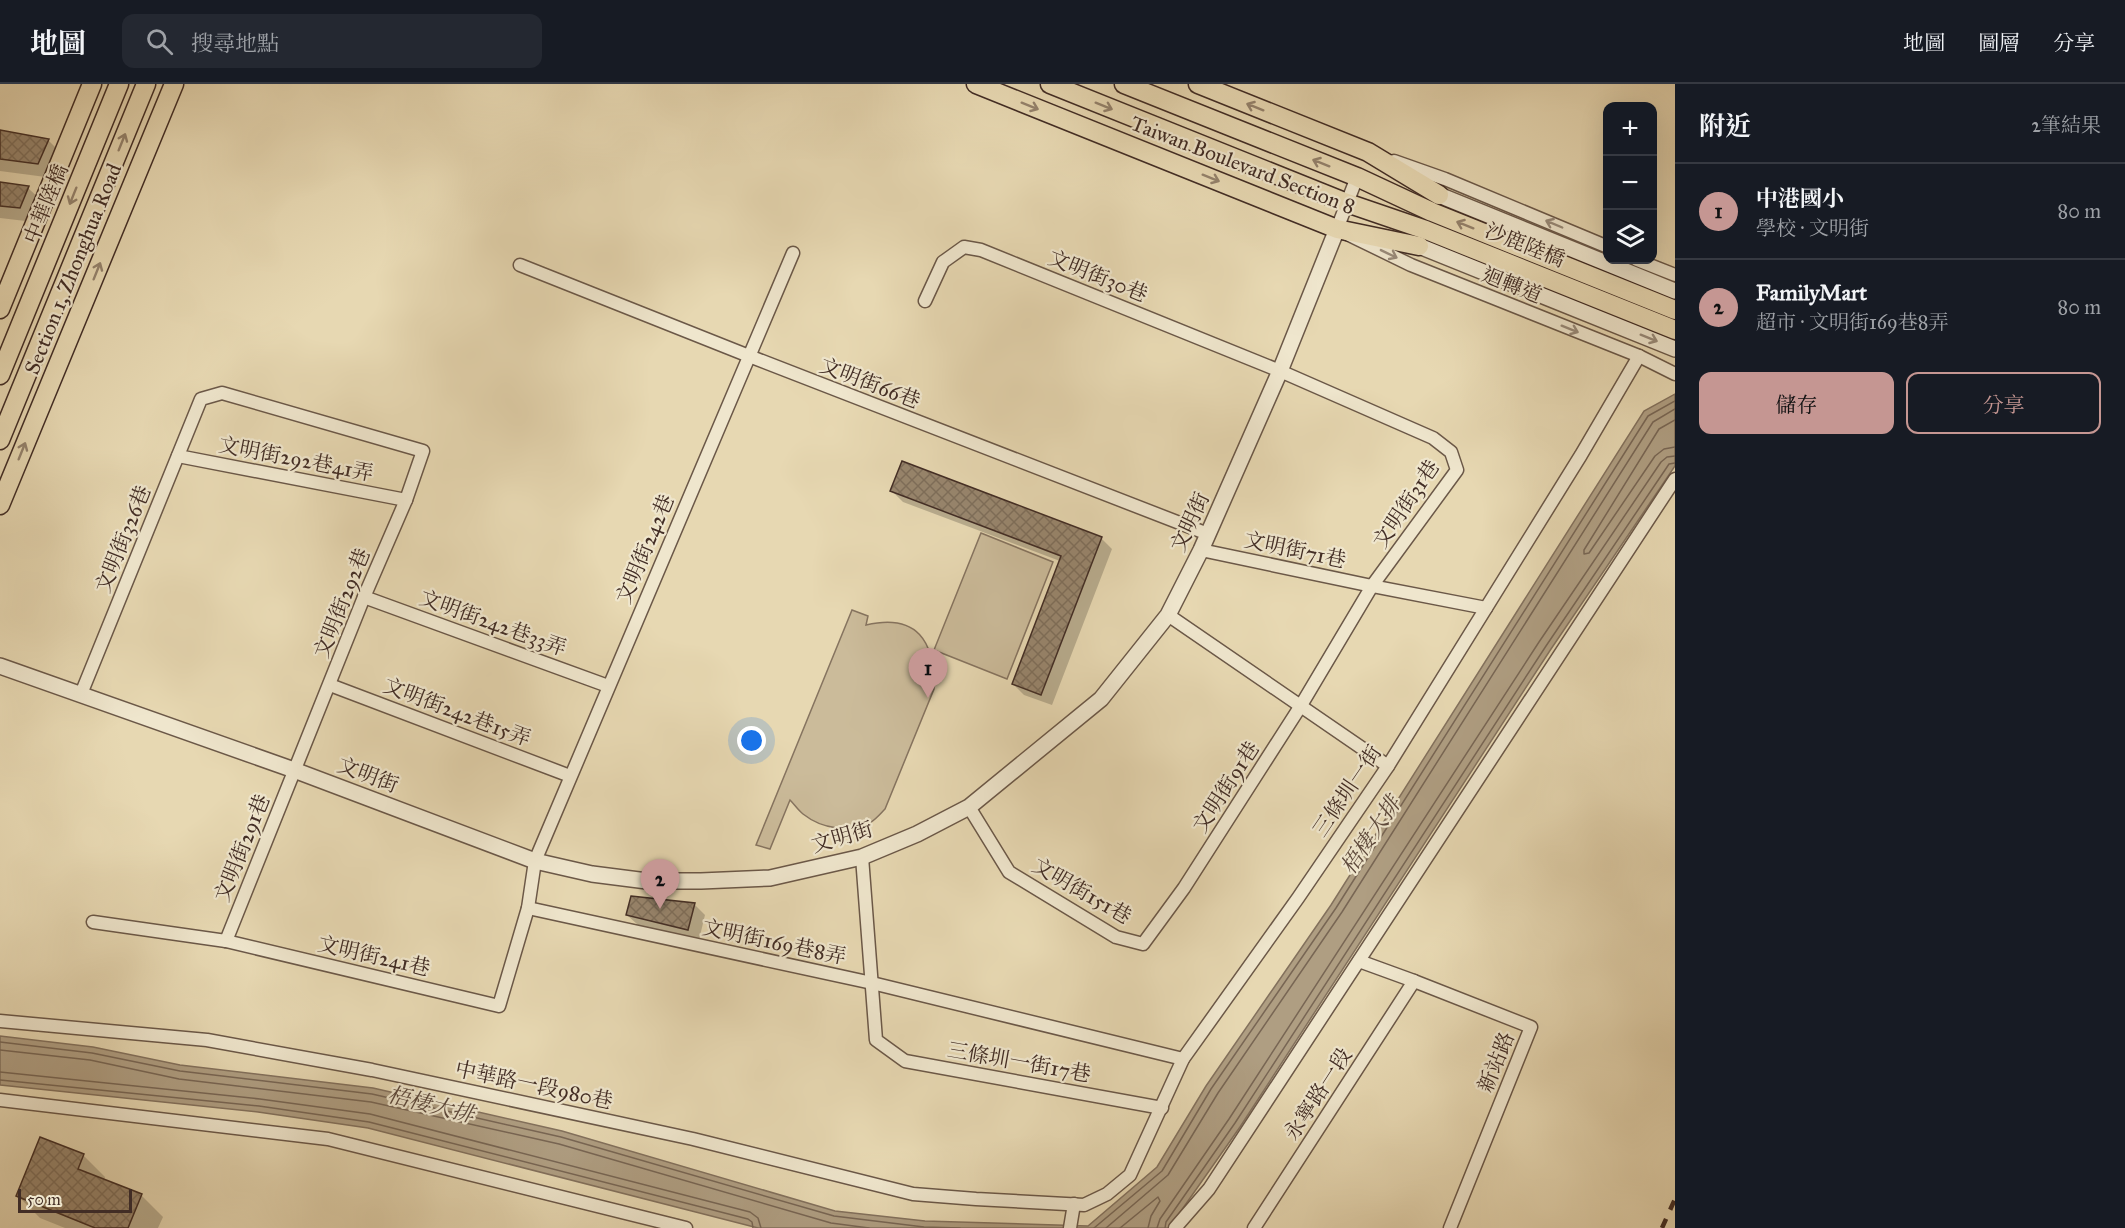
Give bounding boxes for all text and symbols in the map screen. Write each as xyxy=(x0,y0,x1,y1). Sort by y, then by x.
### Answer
search box xyxy=(122,14,542,68)
icon: search xyxy=(143,25,176,58)
text: 地圖 xyxy=(30,26,86,61)
text: 搜尋地點 xyxy=(191,30,279,57)
text: 地圖 xyxy=(1903,30,1945,56)
text: 圖層 xyxy=(1978,30,2020,56)
text: 分享 xyxy=(2053,30,2095,56)
one-way arrow xyxy=(1246,100,1265,111)
one-way arrow xyxy=(1020,101,1039,112)
one-way arrow xyxy=(1095,101,1113,112)
map controls xyxy=(1603,102,1657,264)
button: + xyxy=(1603,102,1657,156)
street label: Taiwan Boulevard Section 8 xyxy=(1127,110,1359,220)
text: 附近 xyxy=(1699,110,1751,142)
text: 2筆結果 xyxy=(2031,113,2101,137)
one-way arrow xyxy=(117,134,128,152)
button: − xyxy=(1603,156,1657,210)
one-way arrow xyxy=(1313,157,1331,168)
street label: Section 1, Zhonghua Road xyxy=(19,159,127,378)
street label: 中華陸橋 xyxy=(18,160,74,248)
one-way arrow xyxy=(1201,173,1220,184)
text: 中港國小 xyxy=(1756,185,1844,212)
one-way arrow xyxy=(67,187,78,205)
text: 1 xyxy=(1715,199,1722,223)
text: 80 m xyxy=(2058,199,2101,223)
button: layers xyxy=(1603,210,1657,264)
text: 學校 · 文明街 xyxy=(1756,216,1869,240)
street label: 沙鹿陸橋 xyxy=(1481,217,1569,273)
one-way arrow xyxy=(1545,218,1563,229)
one-way arrow xyxy=(1456,219,1474,230)
street label: 文明街30巷 xyxy=(1045,244,1151,308)
one-way arrow xyxy=(1380,249,1398,261)
street label: 迴轉道 xyxy=(1478,261,1546,309)
one-way arrow xyxy=(92,262,103,280)
text: FamilyMart xyxy=(1756,279,1867,306)
text: 2 xyxy=(1714,295,1723,319)
text: 80 m xyxy=(2058,295,2101,319)
text: 超市 · 文明街169巷8弄 xyxy=(1756,310,1948,334)
one-way arrow xyxy=(1560,324,1578,335)
one-way arrow xyxy=(1639,333,1657,344)
street label: 文明街66巷 xyxy=(816,352,924,414)
button: 儲存 xyxy=(1699,372,1894,434)
button: 分享 xyxy=(1906,372,2101,434)
street label: 文明街292巷41弄 xyxy=(216,431,376,487)
one-way arrow xyxy=(17,442,28,461)
street label: 文明街31巷 xyxy=(1367,455,1445,553)
street label: 文明街326巷 xyxy=(90,481,156,597)
street label: 文明街 xyxy=(1165,488,1215,556)
street label: 文明街242巷 xyxy=(610,490,680,608)
street label: 文明街71巷 xyxy=(1242,527,1348,573)
street label: 文明街292巷 xyxy=(308,544,376,662)
street label: 文明街242巷33弄 xyxy=(416,584,570,662)
pin: 1 xyxy=(908,648,948,698)
street label: 文明街242巷15弄 xyxy=(380,672,534,752)
your location xyxy=(737,726,766,755)
street label: 文明街91巷 xyxy=(1187,737,1265,837)
street label: 三條圳一街 xyxy=(1307,740,1387,842)
street label: 文明街 xyxy=(334,752,402,798)
water label: 梧棲大排 xyxy=(1335,789,1408,879)
street label: 文明街291巷 xyxy=(209,790,275,906)
street label: 文明街 xyxy=(808,816,876,858)
street label: 文明街151巷 xyxy=(1028,852,1136,930)
pin: 2 xyxy=(640,860,680,909)
street label: 文明街169巷8弄 xyxy=(700,914,848,970)
street label: 文明街241巷 xyxy=(315,930,433,982)
street label: 新站路 xyxy=(1472,1028,1520,1096)
street label: 三條圳一街17巷 xyxy=(945,1037,1093,1087)
street label: 永寧路一段 xyxy=(1279,1043,1357,1145)
street label: 中華路一段980巷 xyxy=(453,1056,615,1114)
water label: 梧棲大排 xyxy=(385,1081,480,1129)
scale bar xyxy=(18,1186,132,1214)
text: 50 m xyxy=(27,1190,61,1209)

